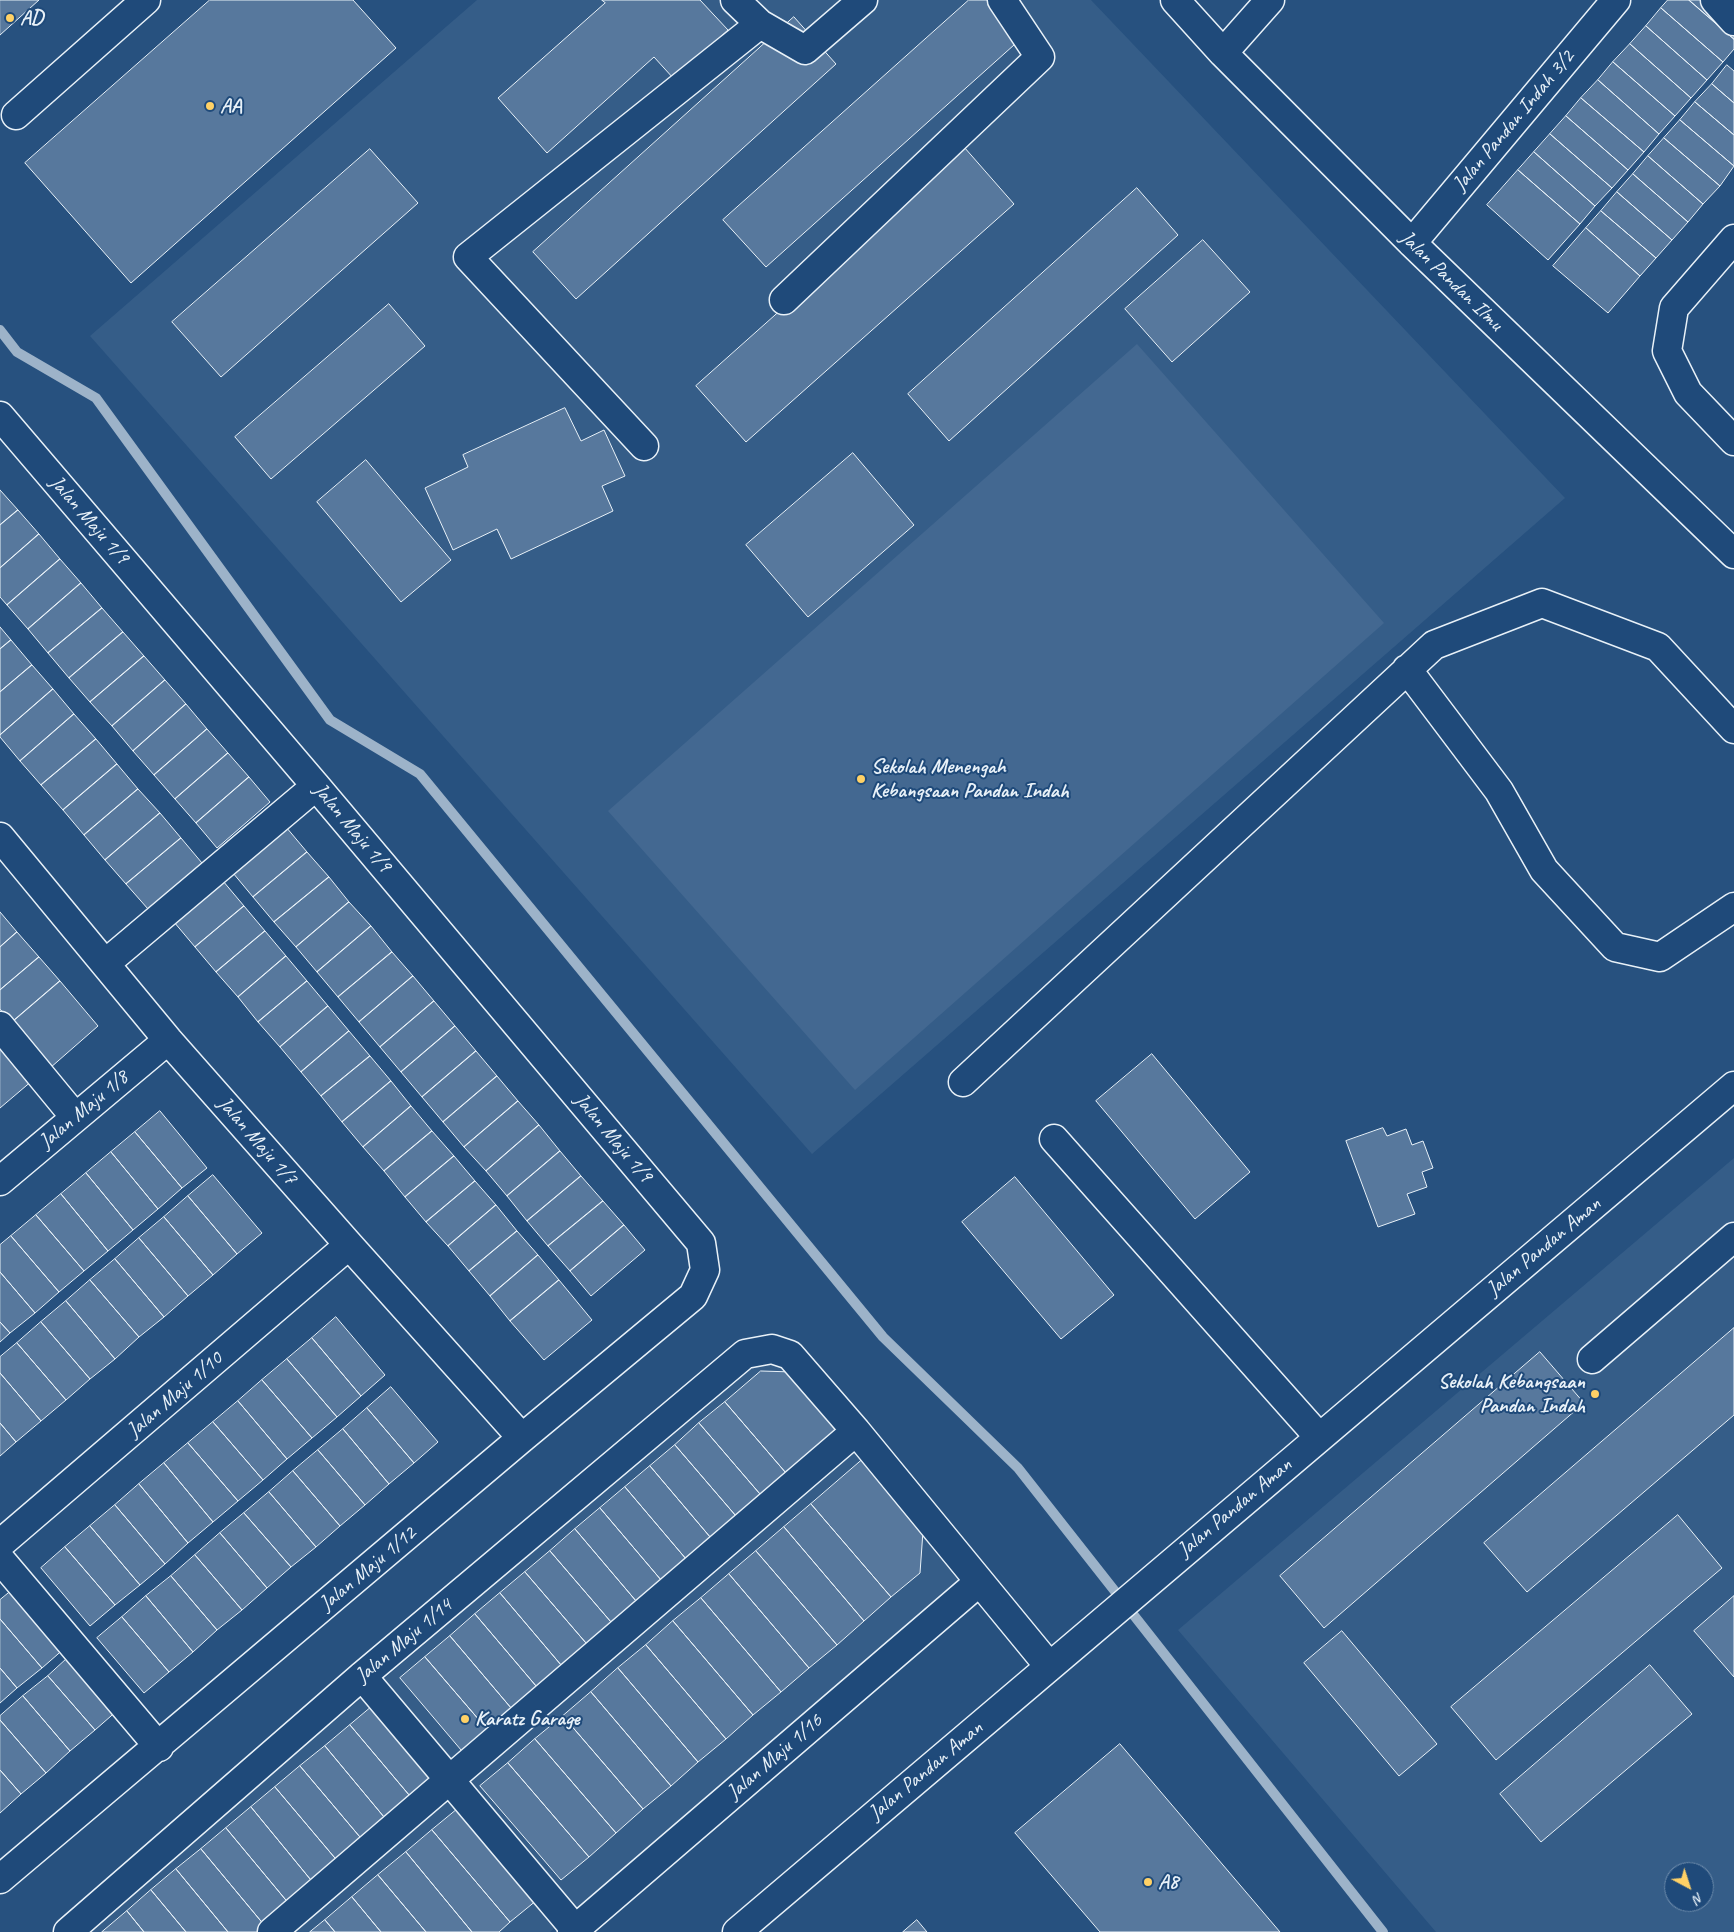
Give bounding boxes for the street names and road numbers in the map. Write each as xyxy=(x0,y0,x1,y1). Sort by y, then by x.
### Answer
street label: Jalan Pandan Indah 3/2 xyxy=(1448,45,1580,197)
street label: Jalan Pandan Ilmu xyxy=(1394,226,1508,336)
street label: Jalan Maju 1/9 xyxy=(44,471,134,569)
street label: Jalan Maju 1/9 xyxy=(307,778,397,878)
street label: Jalan Maju 1/8 xyxy=(34,1065,134,1155)
street label: Jalan Maju 1/9 xyxy=(568,1088,658,1188)
street label: Jalan Maju 1/7 xyxy=(212,1092,302,1190)
street label: Jalan Pandan Aman xyxy=(1482,1192,1606,1302)
street label: Jalan Maju 1/10 xyxy=(122,1347,228,1443)
street label: Jalan Pandan Aman xyxy=(1173,1453,1297,1563)
street label: Jalan Maju 1/12 xyxy=(314,1521,422,1617)
street label: Jalan Maju 1/14 xyxy=(350,1593,458,1689)
street label: Jalan Maju 1/16 xyxy=(722,1709,828,1805)
street label: Jalan Pandan Aman xyxy=(864,1716,988,1826)

